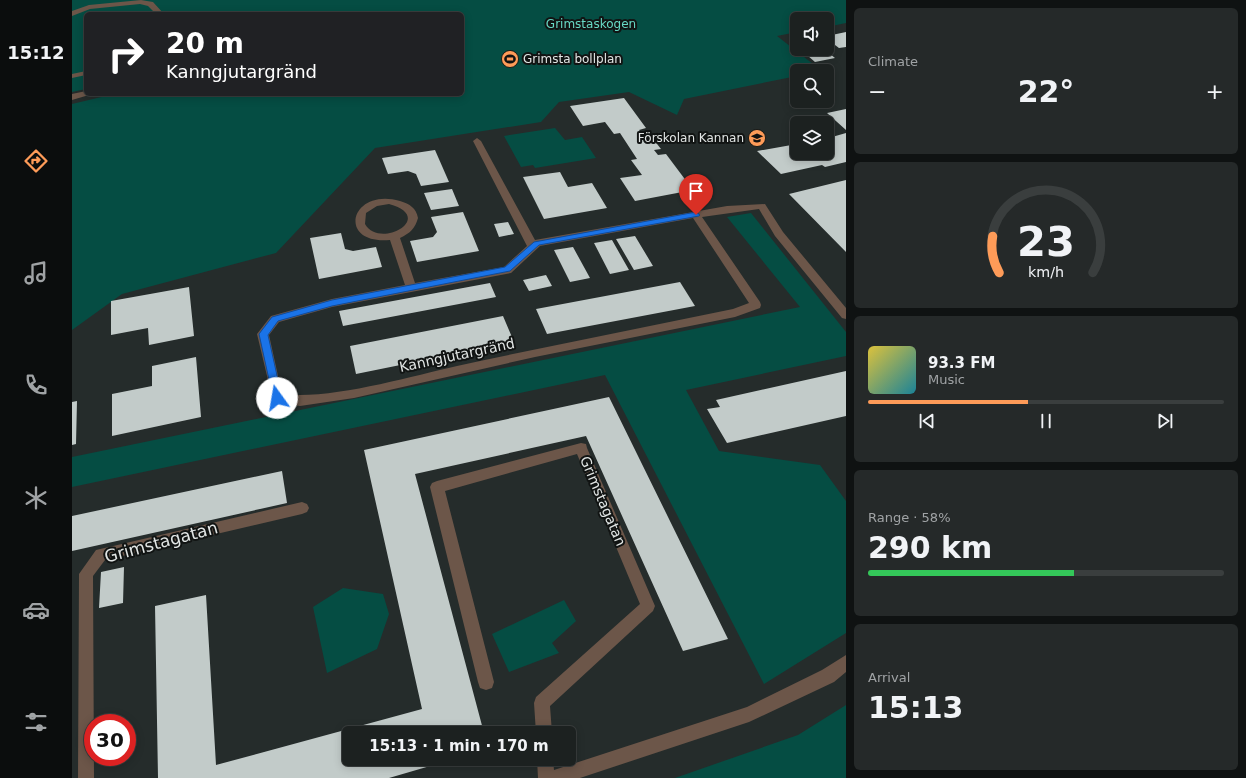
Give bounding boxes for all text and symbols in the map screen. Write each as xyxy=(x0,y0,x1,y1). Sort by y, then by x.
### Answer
map controls xyxy=(790,12,834,160)
button: sound xyxy=(790,12,834,56)
park label: Grimstaskogen xyxy=(546,17,636,31)
text: 20 m xyxy=(166,27,244,60)
icon: right xyxy=(100,28,152,80)
text: 15:12 xyxy=(7,42,65,63)
sports icon: Grimsta bollplan xyxy=(500,49,520,69)
place label: Grimsta bollplan xyxy=(523,52,622,66)
text: Climate xyxy=(868,54,918,69)
text: Kanngjutargränd xyxy=(166,61,317,82)
button: search xyxy=(790,64,834,108)
text: 22° xyxy=(1018,74,1074,109)
text: − xyxy=(868,79,886,104)
text: + xyxy=(1206,79,1224,104)
button: layers xyxy=(790,116,834,160)
school or university icon: Förskolan Kannan xyxy=(747,128,767,148)
place label: Förskolan Kannan xyxy=(638,131,744,145)
icon: directions xyxy=(22,147,50,175)
pin xyxy=(679,174,713,215)
icon: arrive xyxy=(685,180,707,202)
text: 23 xyxy=(1017,217,1075,266)
icon: music xyxy=(22,259,50,287)
text: km/h xyxy=(1028,264,1064,280)
street label: Kanngjutargränd xyxy=(398,335,516,375)
text: 93.3 FM xyxy=(928,354,995,372)
icon: phone xyxy=(22,371,50,399)
text: Music xyxy=(928,372,965,387)
position arrow xyxy=(256,377,298,419)
icon: previous xyxy=(916,410,938,432)
icon: pause xyxy=(1035,410,1057,432)
icon: next xyxy=(1154,410,1176,432)
street label: Grimstagatan xyxy=(577,454,629,548)
icon: climate xyxy=(22,484,50,512)
text: Range · 58% xyxy=(868,510,951,525)
street label: Grimstagatan xyxy=(102,517,220,567)
text: 290 km xyxy=(868,530,992,565)
icon: car xyxy=(22,596,50,624)
text: Arrival xyxy=(868,670,910,685)
text: 15:13 xyxy=(868,690,964,725)
icon: filters xyxy=(22,708,50,736)
speed limit sign: 30 xyxy=(84,714,136,766)
text: 15:13 · 1 min · 170 m xyxy=(369,737,549,755)

